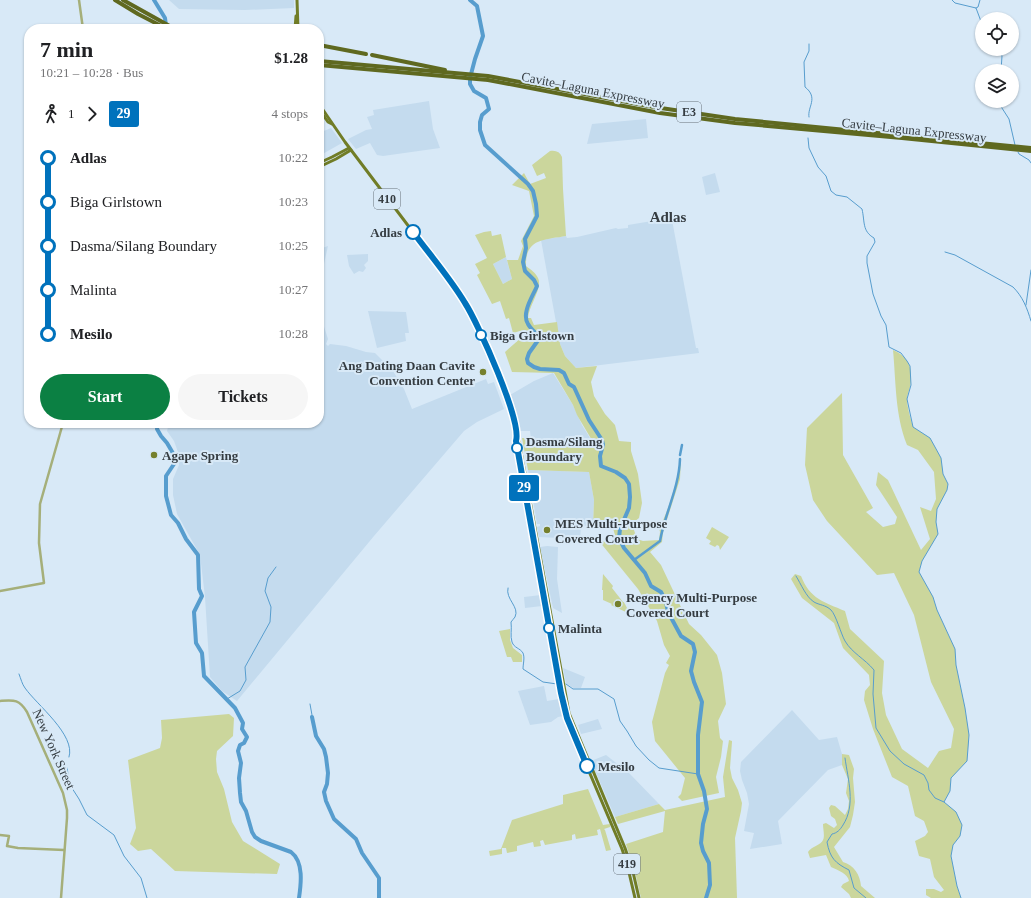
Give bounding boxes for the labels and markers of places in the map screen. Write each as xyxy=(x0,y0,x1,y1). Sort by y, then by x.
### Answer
marker: Adlas xyxy=(405,224,421,240)
place label: Adlas xyxy=(370,225,402,240)
place label: Biga Girlstown xyxy=(490,328,575,343)
marker: Biga Girlstown xyxy=(475,329,487,341)
place label: Ang Dating Daan Cavite Convention Center xyxy=(339,358,475,388)
marker: Ang Dating Daan Cavite Convention Center xyxy=(478,367,488,377)
place label: Dasma/Silang Boundary xyxy=(526,434,603,464)
marker: Dasma/Silang Boundary xyxy=(511,442,523,454)
place label: Agape Spring xyxy=(162,448,239,463)
marker: Agape Spring xyxy=(149,450,159,460)
place label: MES Multi-Purpose Covered Court xyxy=(555,516,668,546)
marker: MES Multi-Purpose Covered Court xyxy=(542,525,552,535)
place label: Regency Multi-Purpose Covered Court xyxy=(626,590,757,620)
marker: Regency Multi-Purpose Covered Court xyxy=(613,599,623,609)
place label: Malinta xyxy=(558,621,603,636)
marker: Malinta xyxy=(543,622,555,634)
marker: Mesilo xyxy=(579,758,595,774)
place label: Mesilo xyxy=(598,759,635,774)

